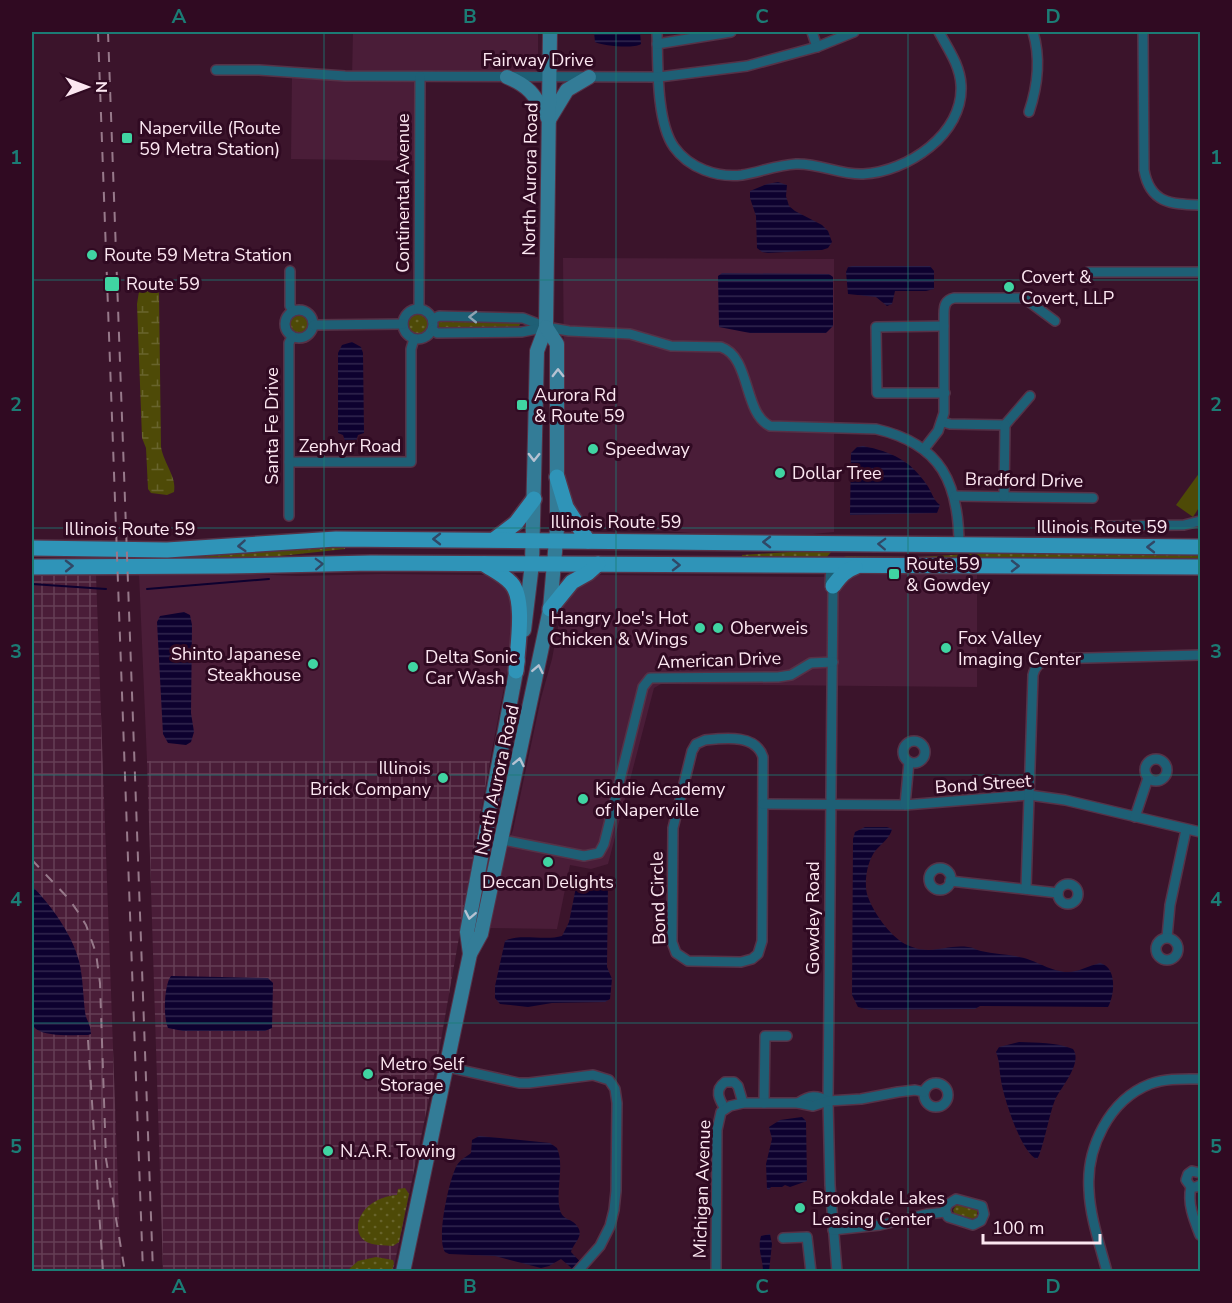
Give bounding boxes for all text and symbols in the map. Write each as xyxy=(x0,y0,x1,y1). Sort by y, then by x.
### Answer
text: A xyxy=(172,3,187,30)
text: B xyxy=(463,3,477,30)
text: C xyxy=(755,3,769,30)
text: D xyxy=(1045,3,1061,30)
street label: Fairway Drive xyxy=(482,48,594,72)
north arrow xyxy=(57,57,117,117)
text: N xyxy=(90,81,112,93)
street label: North Aurora Road xyxy=(517,102,543,256)
street label: Continental Avenue xyxy=(391,113,415,273)
place label: Naperville (Route 59 Metra Station) xyxy=(139,116,281,161)
marker: Naperville (Route 59 Metra Station) xyxy=(120,131,134,145)
text: 1 xyxy=(10,144,22,171)
text: 1 xyxy=(1210,144,1222,171)
place label: Route 59 Metra Station xyxy=(104,243,292,267)
marker: Route 59 Metra Station xyxy=(85,248,99,262)
place label: Covert & Covert, LLP xyxy=(1021,265,1114,310)
place label: Route 59 xyxy=(126,272,200,296)
marker: Route 59 xyxy=(103,275,121,293)
marker: Covert & Covert, LLP xyxy=(1002,280,1016,294)
one-way arrow xyxy=(469,310,478,323)
street label: Santa Fe Drive xyxy=(260,367,284,485)
one-way arrow xyxy=(551,368,564,377)
place label: Aurora Rd & Route 59 xyxy=(534,383,625,428)
text: 2 xyxy=(10,391,22,418)
text: 2 xyxy=(1210,391,1222,418)
marker: Aurora Rd & Route 59 xyxy=(515,398,529,412)
street label: Zephyr Road xyxy=(299,434,401,458)
place label: Speedway xyxy=(605,437,691,461)
marker: Speedway xyxy=(586,442,600,456)
one-way arrow xyxy=(528,452,541,461)
place label: Dollar Tree xyxy=(792,461,882,485)
marker: Dollar Tree xyxy=(773,466,787,480)
street label: Bradford Drive xyxy=(965,467,1083,493)
street label: Illinois Route 59 xyxy=(550,510,682,534)
street label: Illinois Route 59 xyxy=(1036,515,1168,539)
street label: Illinois Route 59 xyxy=(64,517,196,541)
one-way arrow xyxy=(432,533,441,545)
one-way arrow xyxy=(763,536,772,548)
one-way arrow xyxy=(878,538,887,550)
one-way arrow xyxy=(238,539,247,552)
one-way arrow xyxy=(1146,541,1155,553)
place label: Route 59 & Gowdey xyxy=(906,552,991,597)
one-way arrow xyxy=(314,557,323,570)
one-way arrow xyxy=(672,559,681,571)
one-way arrow xyxy=(1011,559,1020,572)
one-way arrow xyxy=(64,560,73,572)
marker: Route 59 & Gowdey xyxy=(887,567,901,581)
place label: Hangry Joe's Hot Chicken & Wings xyxy=(549,606,689,651)
place label: Oberweis xyxy=(730,616,808,640)
marker: Hangry Joe's Hot Chicken & Wings xyxy=(693,621,707,635)
marker: Oberweis xyxy=(711,621,725,635)
place label: Fox Valley Imaging Center xyxy=(958,626,1082,671)
text: 3 xyxy=(10,638,22,665)
text: 3 xyxy=(1210,638,1222,665)
marker: Fox Valley Imaging Center xyxy=(939,641,953,655)
place label: Shinto Japanese Steakhouse xyxy=(171,642,301,687)
place label: Delta Sonic Car Wash xyxy=(425,645,517,690)
street label: American Drive xyxy=(657,646,781,674)
marker: Shinto Japanese Steakhouse xyxy=(306,657,320,671)
marker: Delta Sonic Car Wash xyxy=(406,660,420,674)
one-way arrow xyxy=(531,664,544,674)
street label: North Aurora Road xyxy=(469,703,525,857)
place label: Illinois Brick Company xyxy=(310,756,432,801)
one-way arrow xyxy=(512,757,525,767)
street label: Bond Street xyxy=(934,769,1033,799)
marker: Illinois Brick Company xyxy=(436,771,450,785)
place label: Kiddie Academy of Naperville xyxy=(595,777,726,822)
marker: Kiddie Academy of Naperville xyxy=(576,792,590,806)
street label: Bond Circle xyxy=(644,851,672,945)
marker: Deccan Delights xyxy=(541,855,555,869)
street label: Gowdey Road xyxy=(801,861,825,975)
place label: Deccan Delights xyxy=(482,870,614,894)
text: 4 xyxy=(10,886,22,913)
text: 4 xyxy=(1210,886,1222,913)
one-way arrow xyxy=(464,910,477,920)
place label: Metro Self Storage xyxy=(380,1052,465,1097)
marker: Metro Self Storage xyxy=(361,1067,375,1081)
street label: Michigan Avenue xyxy=(688,1119,716,1259)
text: 5 xyxy=(10,1133,22,1160)
text: 5 xyxy=(1210,1133,1222,1160)
place label: N.A.R. Towing xyxy=(340,1139,456,1163)
marker: N.A.R. Towing xyxy=(321,1144,335,1158)
place label: Brookdale Lakes Leasing Center xyxy=(812,1186,945,1231)
marker: Brookdale Lakes Leasing Center xyxy=(793,1201,807,1215)
scale bar xyxy=(983,1207,1100,1245)
text: 100 m xyxy=(992,1216,1044,1240)
text: A xyxy=(172,1273,187,1300)
text: B xyxy=(463,1273,477,1300)
text: C xyxy=(755,1273,769,1300)
text: D xyxy=(1045,1273,1061,1300)

